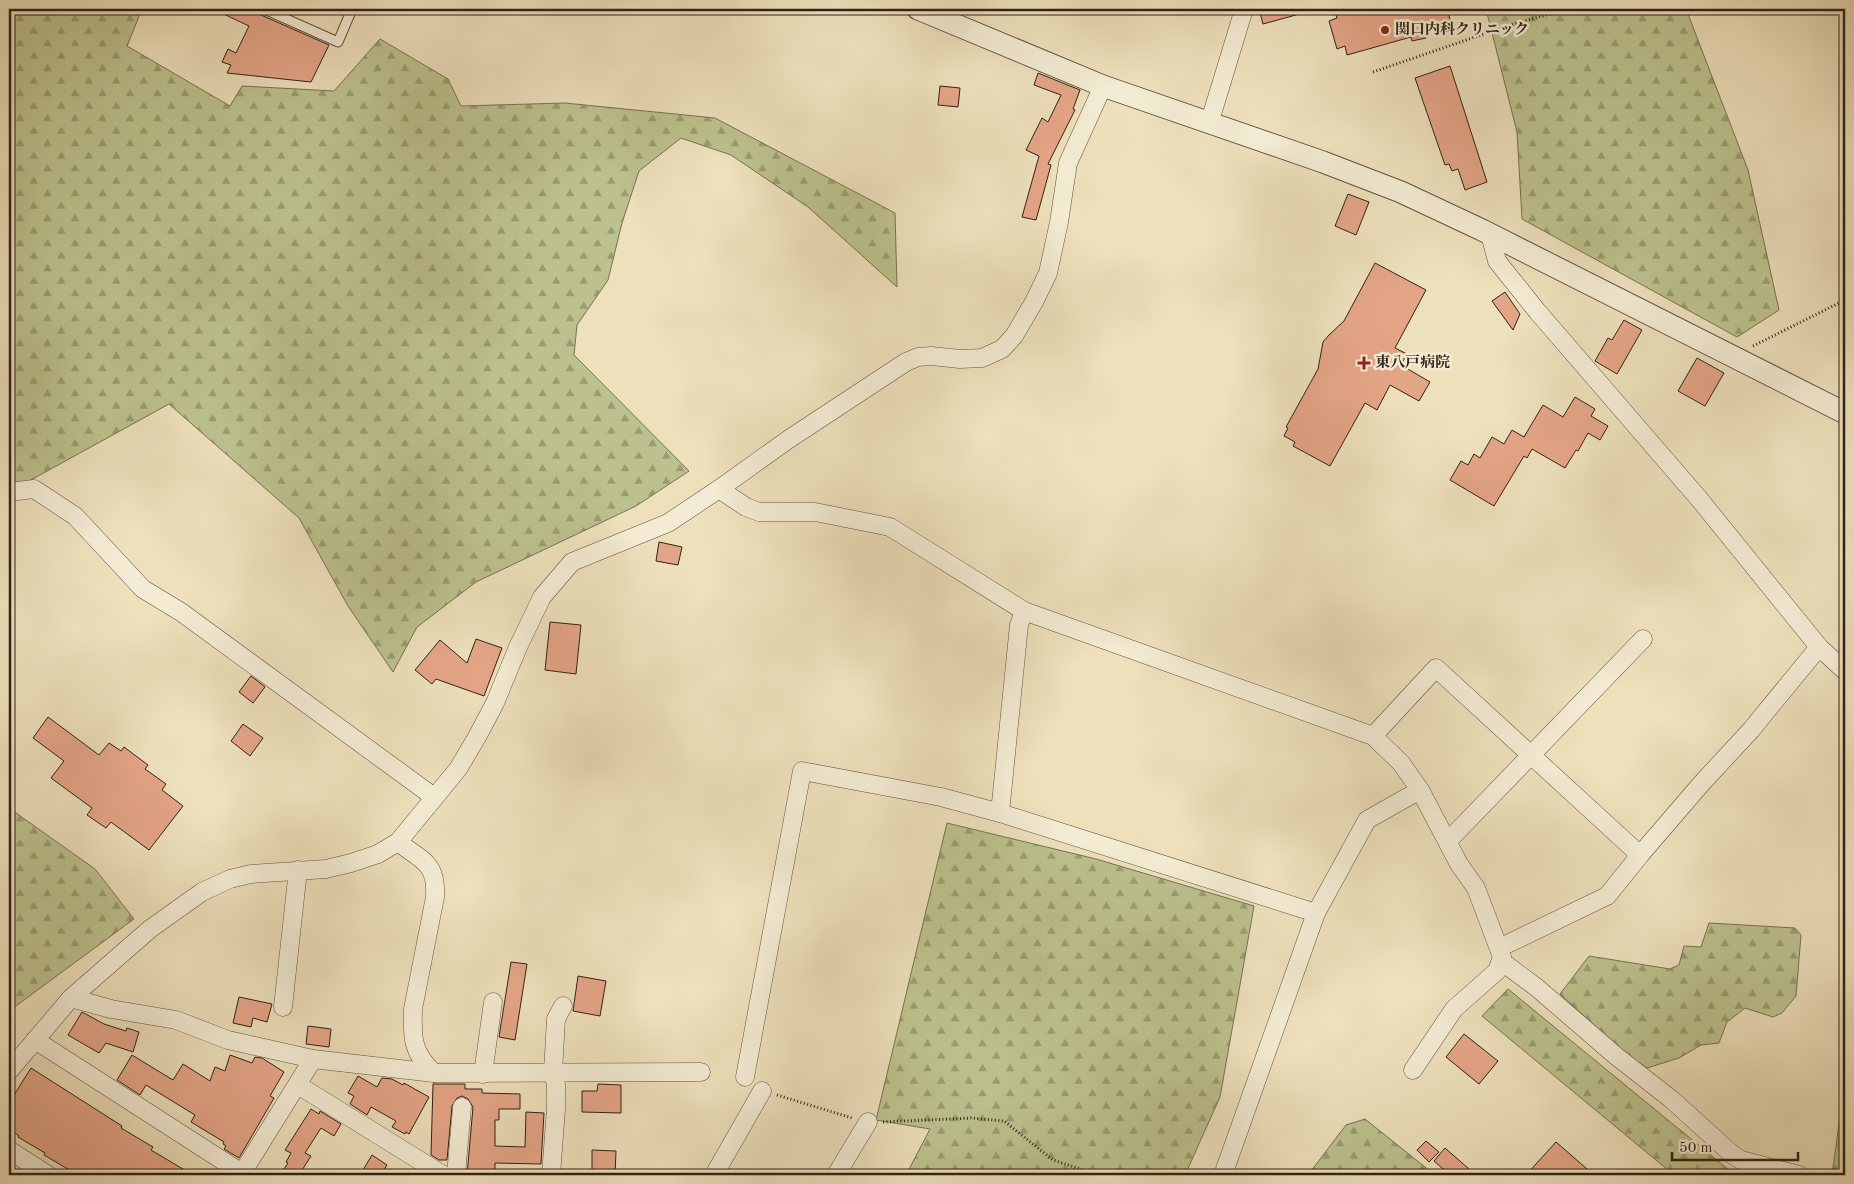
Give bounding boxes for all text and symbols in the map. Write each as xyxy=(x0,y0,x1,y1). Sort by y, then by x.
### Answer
place label: 関口内科クリニック xyxy=(1395,21,1529,38)
marker: 関口内科クリニック xyxy=(1379,24,1391,36)
place label: 東八戸病院 xyxy=(1375,354,1450,371)
marker: 東八戸病院 xyxy=(1357,356,1371,370)
scale bar xyxy=(1672,1129,1798,1161)
text: 50 m xyxy=(1679,1141,1713,1156)

